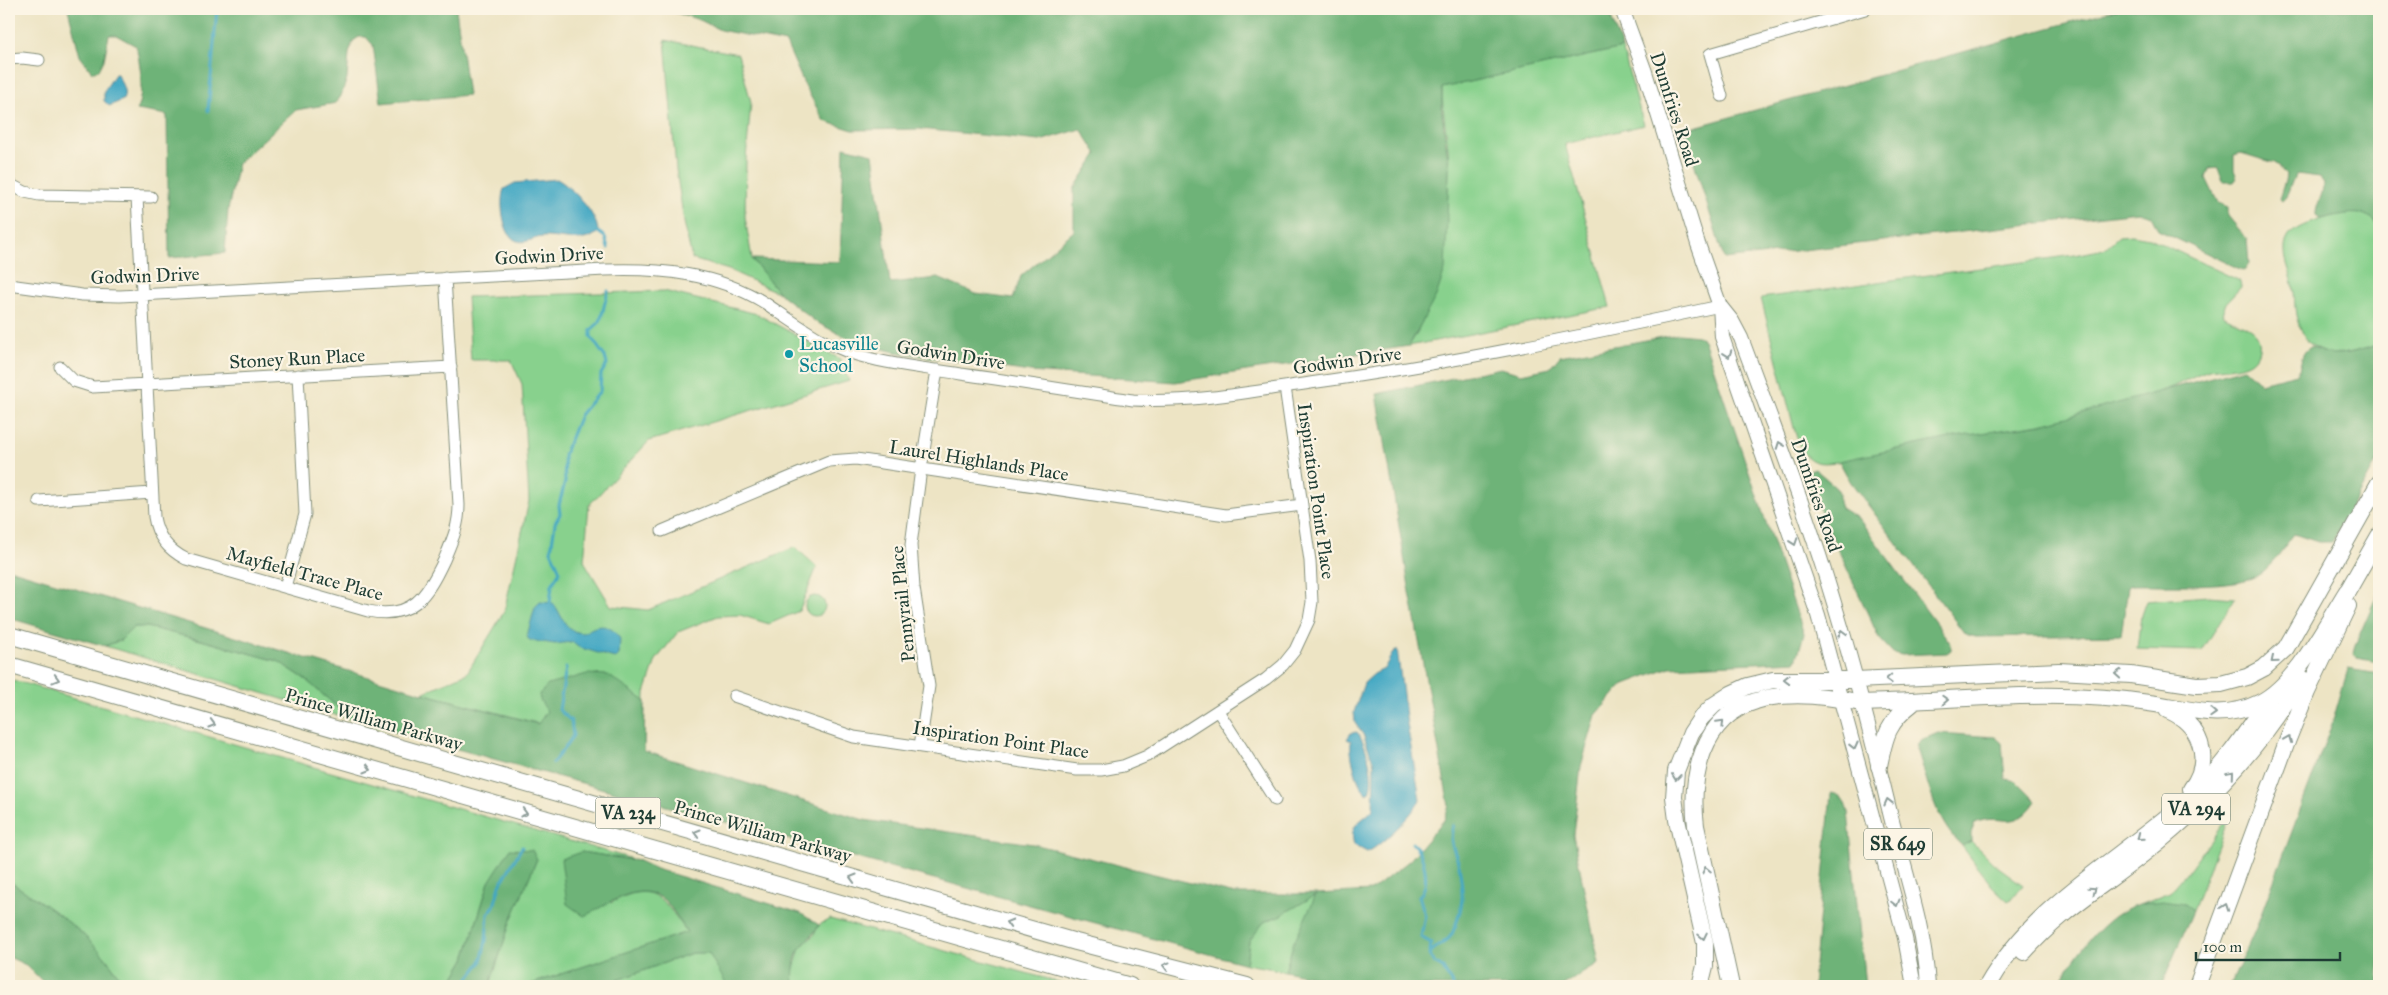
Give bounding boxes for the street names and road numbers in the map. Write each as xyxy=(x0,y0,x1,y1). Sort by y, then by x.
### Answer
street label: Dumfries Road xyxy=(1645,49,1704,170)
street label: Godwin Drive xyxy=(494,241,604,270)
street label: Godwin Drive xyxy=(90,262,200,289)
street label: Godwin Drive xyxy=(895,335,1007,374)
street label: Godwin Drive xyxy=(1291,342,1403,379)
street label: Stoney Run Place xyxy=(228,343,366,374)
street label: Inspiration Point Place xyxy=(1293,402,1340,581)
street label: Laurel Highlands Place xyxy=(887,435,1070,487)
street label: Dumfries Road xyxy=(1786,435,1847,556)
street label: Mayfield Trace Place xyxy=(224,541,386,606)
street label: Pennyrail Place xyxy=(885,544,920,663)
street label: Prince William Parkway xyxy=(282,683,466,756)
street label: Inspiration Point Place xyxy=(911,716,1091,763)
road number: VA 294 xyxy=(2162,794,2230,824)
street label: Prince William Parkway xyxy=(671,795,855,868)
road number: VA 234 xyxy=(596,798,660,828)
road number: SR 649 xyxy=(1864,829,1932,860)

